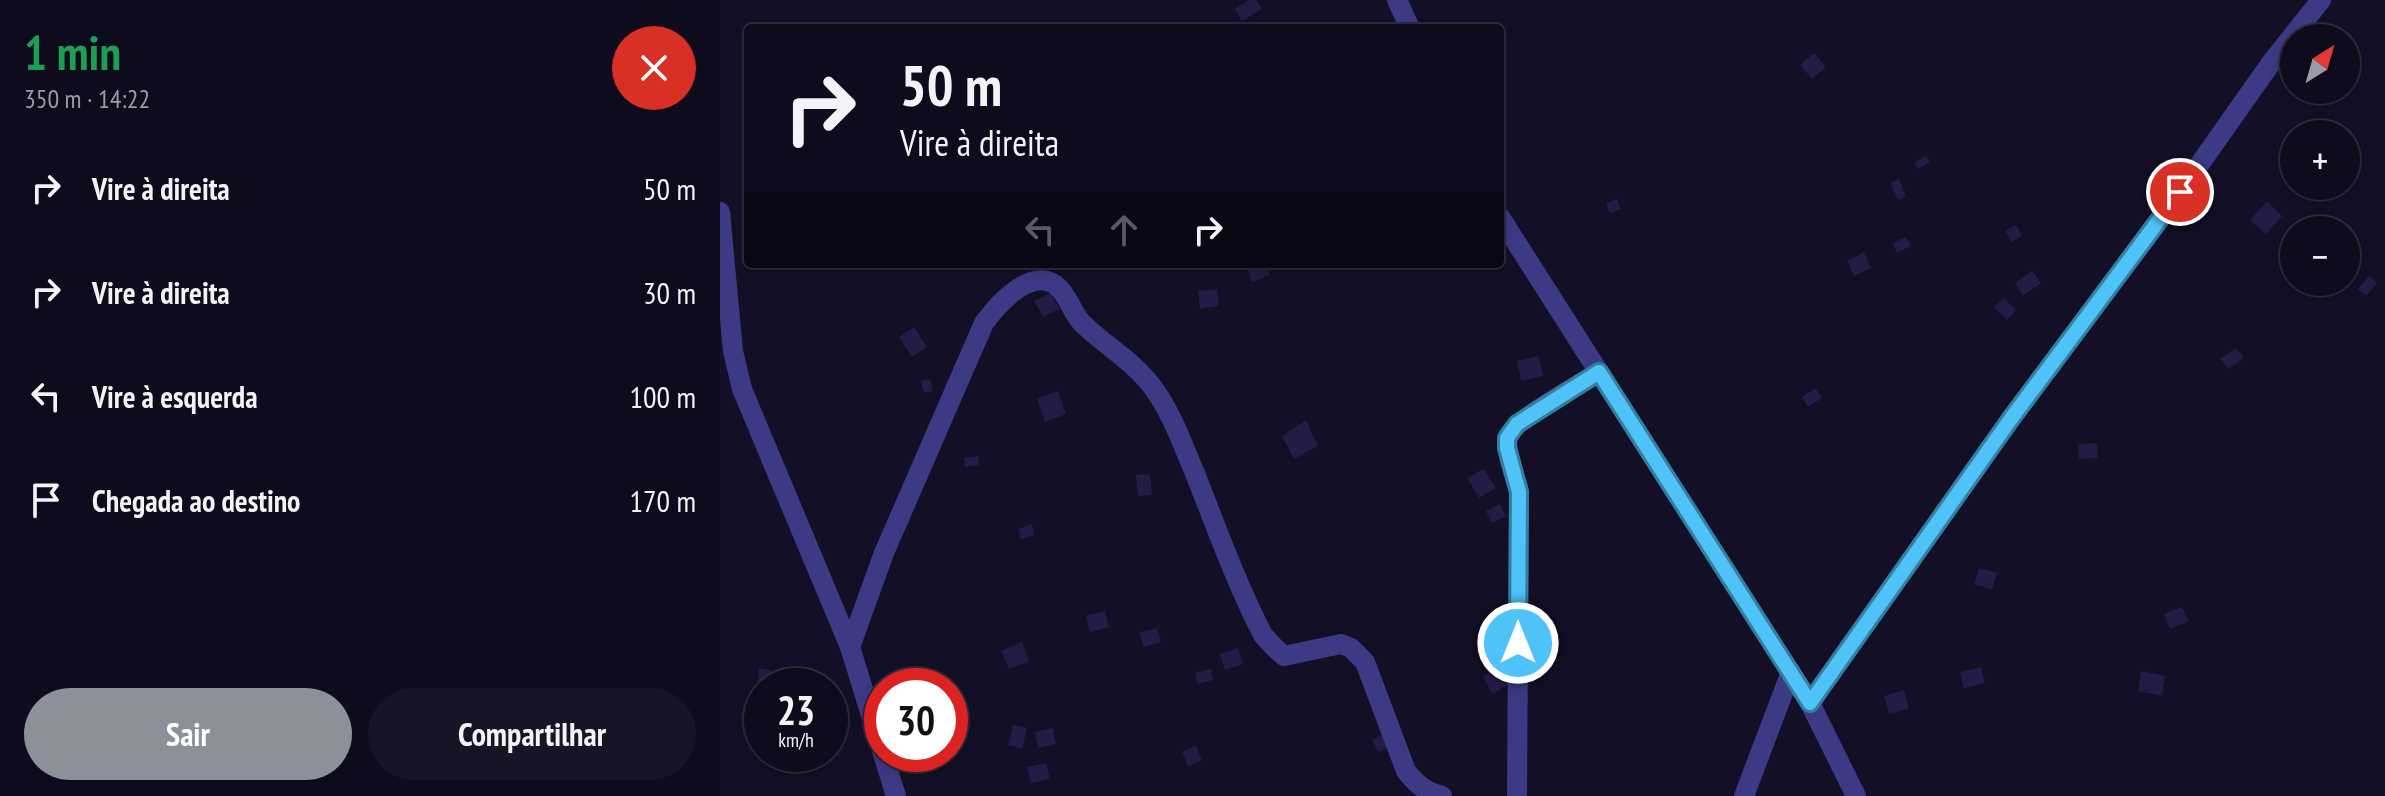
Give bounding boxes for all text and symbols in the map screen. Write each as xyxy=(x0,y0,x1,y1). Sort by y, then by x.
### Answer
text: 1 min xyxy=(24,21,121,83)
north arrow xyxy=(2280,24,2360,104)
map controls xyxy=(2280,24,2360,296)
button: close xyxy=(612,26,696,110)
text: 50 m xyxy=(900,49,1002,121)
icon: right xyxy=(768,56,872,160)
text: 350 m · 14:22 xyxy=(24,82,150,115)
text: Vire à direita xyxy=(900,119,1059,166)
button: + xyxy=(2280,120,2360,200)
pin xyxy=(2146,158,2214,226)
icon: right xyxy=(24,166,68,210)
text: Vire à direita xyxy=(92,169,230,208)
text: 50 m xyxy=(643,169,696,208)
icon: arrive xyxy=(2158,170,2202,214)
icon: left xyxy=(1018,208,1062,252)
icon: ahead xyxy=(1102,208,1146,252)
icon: right xyxy=(1186,208,1230,252)
button: − xyxy=(2280,216,2360,296)
icon: right xyxy=(24,270,68,314)
text: Vire à direita xyxy=(92,273,230,312)
text: 30 m xyxy=(643,273,696,312)
icon: left xyxy=(24,374,68,418)
text: Vire à esquerda xyxy=(92,377,258,416)
text: 100 m xyxy=(630,377,696,416)
icon: arrive xyxy=(24,478,68,522)
text: Chegada ao destino xyxy=(92,481,300,520)
text: 170 m xyxy=(630,481,696,520)
position arrow xyxy=(1476,601,1560,685)
speed limit sign: 30 xyxy=(864,668,968,772)
text: 23 xyxy=(777,684,815,736)
button: Sair xyxy=(24,688,352,780)
button: Compartilhar xyxy=(368,688,696,780)
text: km/h xyxy=(778,727,814,753)

